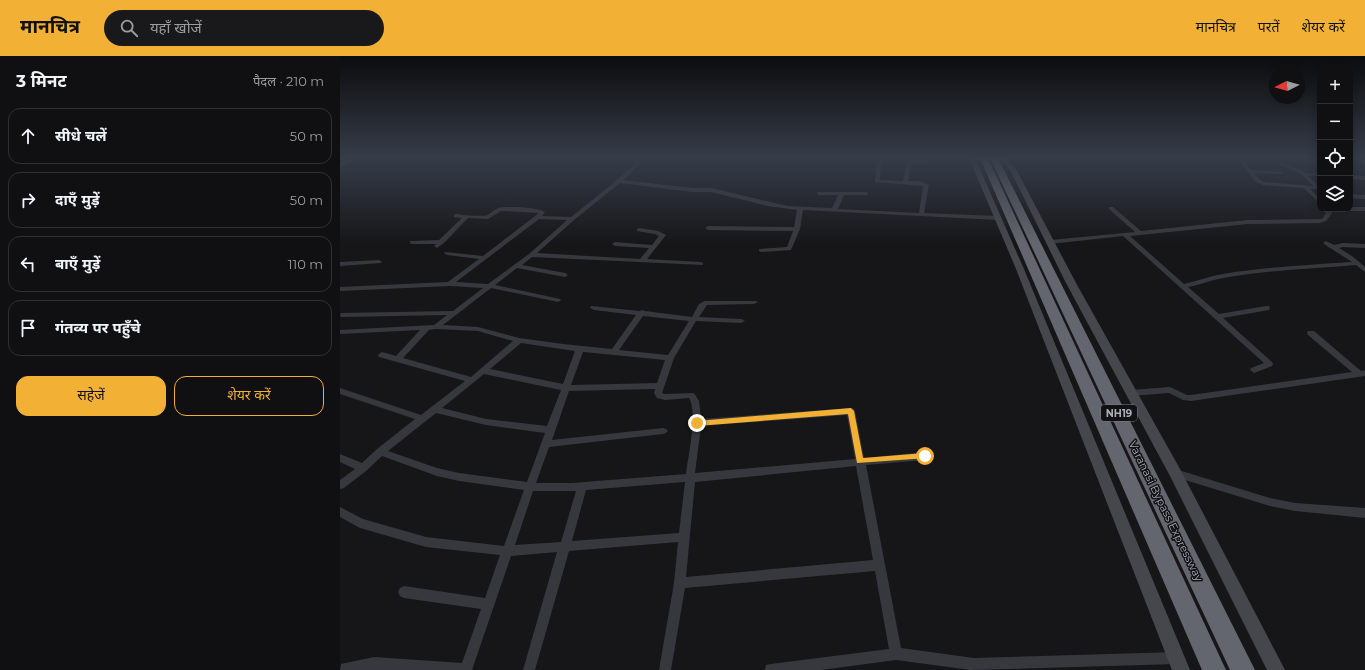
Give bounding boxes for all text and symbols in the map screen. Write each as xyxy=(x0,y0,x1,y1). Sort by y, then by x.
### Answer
search box xyxy=(104,10,384,46)
text: मानचित्र xyxy=(20,15,80,38)
icon: search xyxy=(118,17,140,39)
text: यहाँ खोजें xyxy=(150,18,202,37)
text: मानचित्र xyxy=(1196,18,1236,36)
text: परतें xyxy=(1258,18,1279,36)
text: शेयर करें xyxy=(1301,18,1345,36)
north arrow xyxy=(1269,68,1305,104)
map controls xyxy=(1317,68,1353,212)
button: + xyxy=(1317,68,1353,104)
text: 3 मिनट xyxy=(16,71,67,91)
text: पैदल · 210 m xyxy=(253,73,324,89)
button: − xyxy=(1317,104,1353,140)
icon: ahead xyxy=(17,125,39,147)
text: सीधे चलें xyxy=(55,126,107,145)
text: 50 m xyxy=(290,128,323,144)
button: locate xyxy=(1317,140,1353,176)
button: layers xyxy=(1317,176,1353,212)
icon: right xyxy=(17,189,39,211)
text: दाएँ मुड़ें xyxy=(55,190,100,209)
text: 50 m xyxy=(290,192,323,208)
icon: left xyxy=(17,253,39,275)
text: बाएँ मुड़ें xyxy=(55,254,100,273)
text: 110 m xyxy=(288,256,323,272)
icon: arrive xyxy=(17,317,39,339)
text: गंतव्य पर पहुँचे xyxy=(55,318,141,337)
button: सहेजें xyxy=(16,376,166,416)
button: शेयर करें xyxy=(174,376,324,416)
road number: NH19 xyxy=(1101,405,1137,421)
route end xyxy=(688,414,706,432)
street label: Varanasi Bypass Expressway xyxy=(1126,438,1206,584)
route start xyxy=(916,447,934,465)

